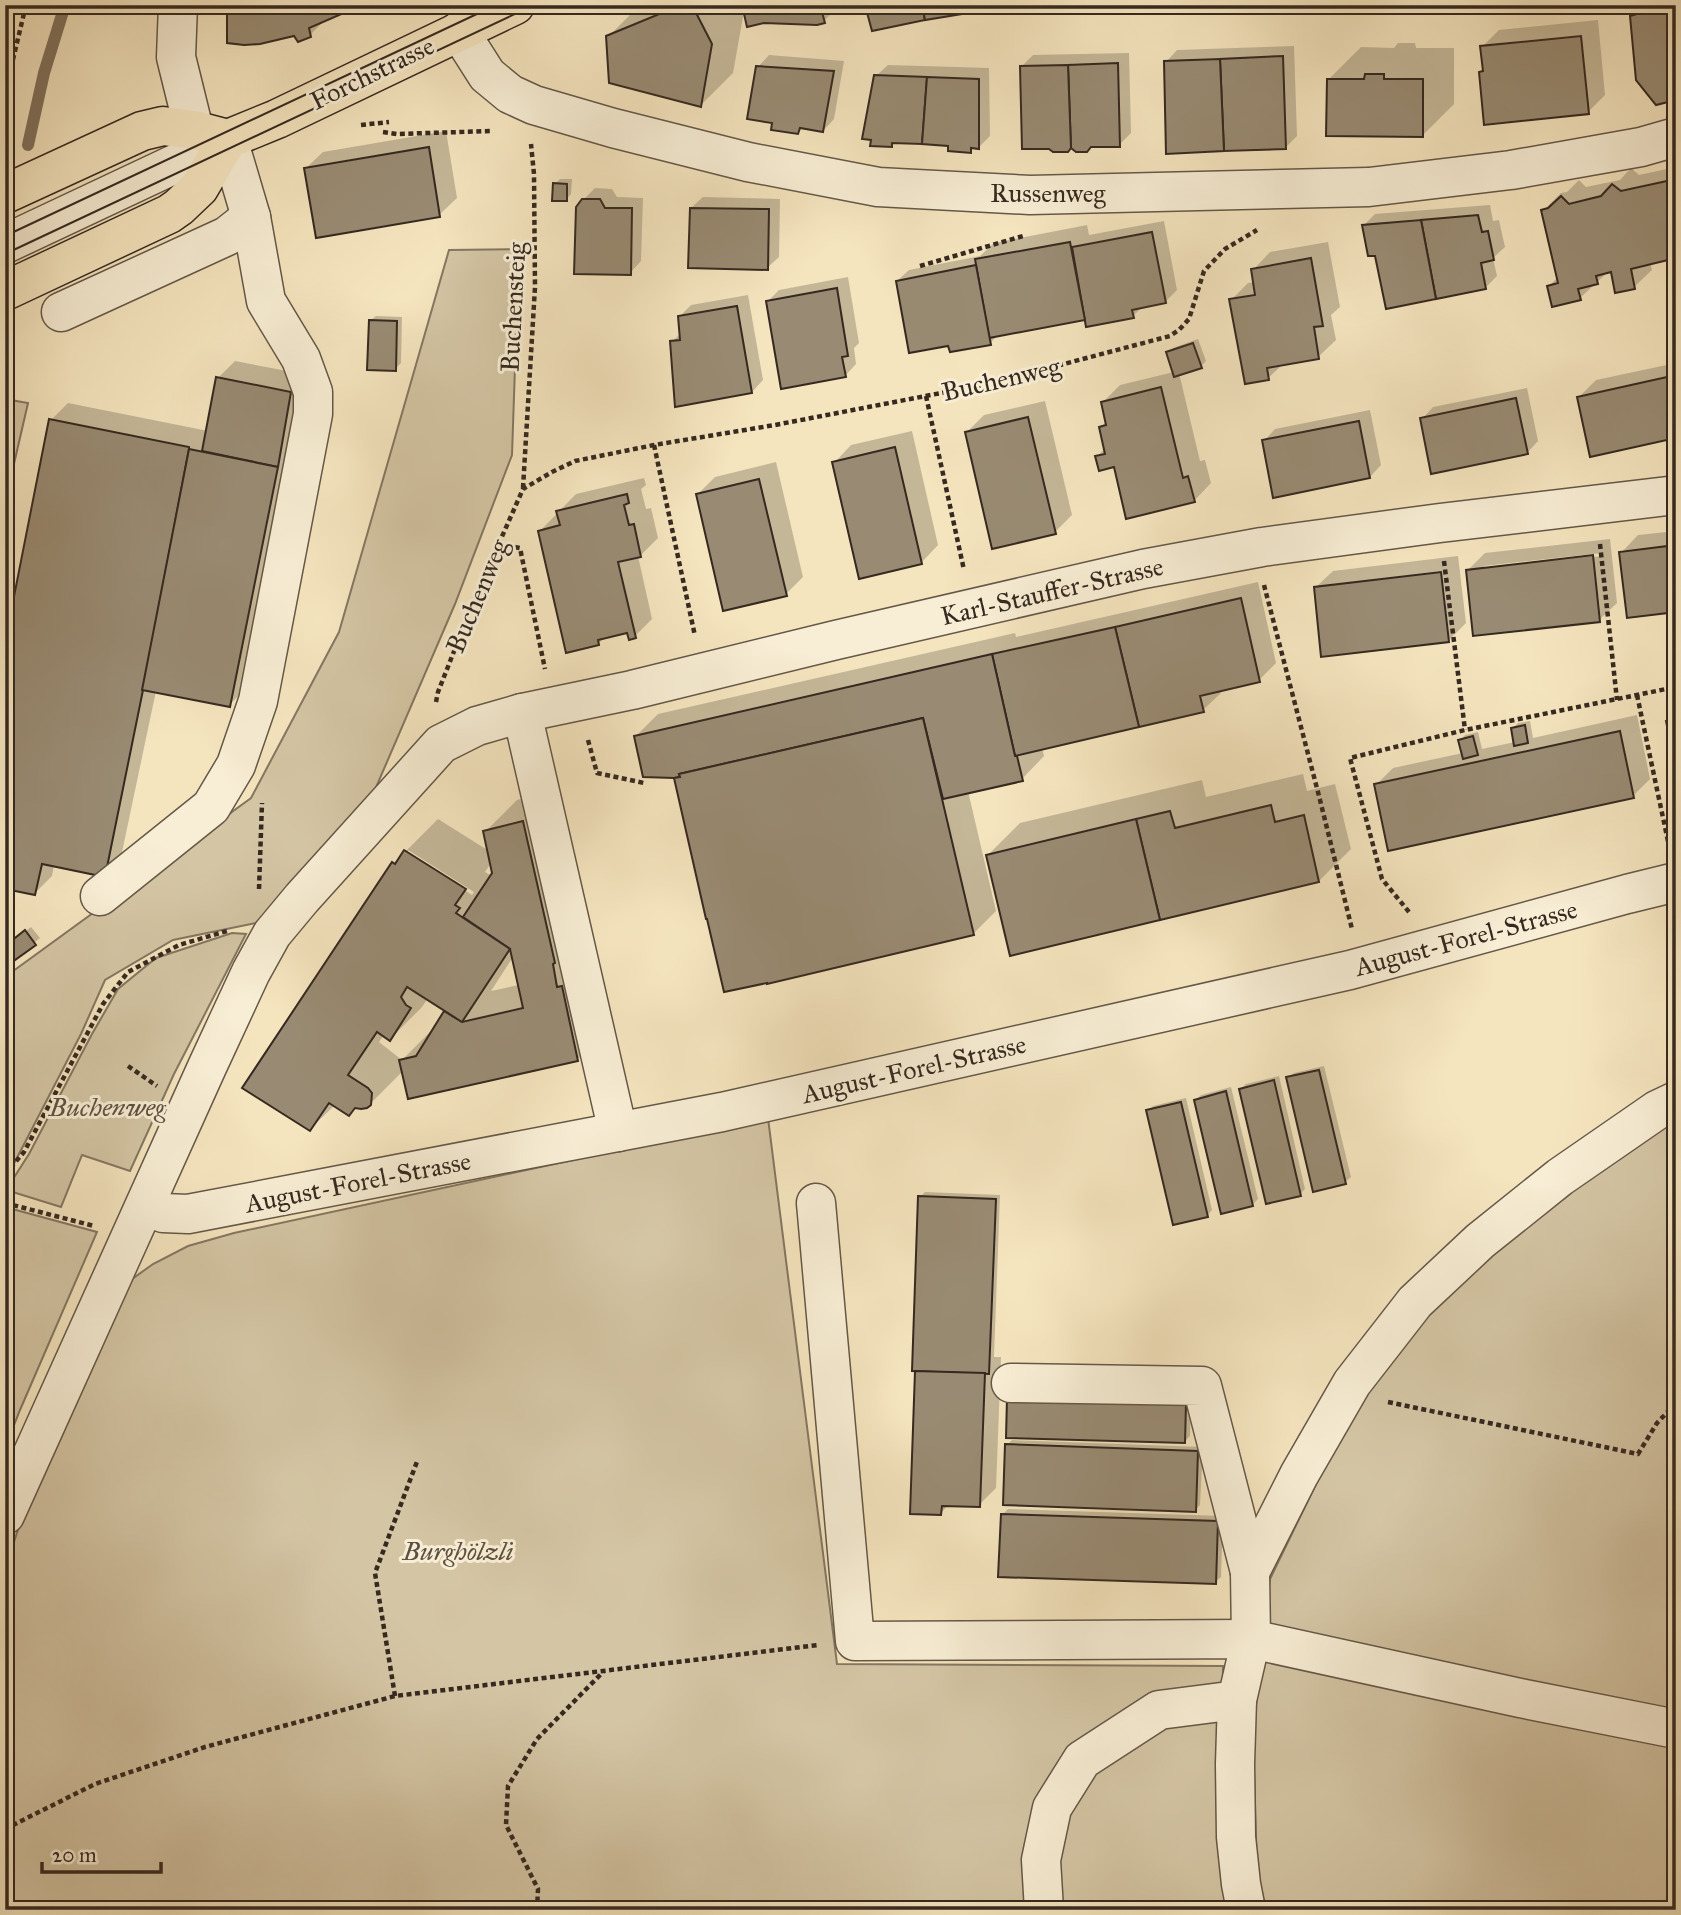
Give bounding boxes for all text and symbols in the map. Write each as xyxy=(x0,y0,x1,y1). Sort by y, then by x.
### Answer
street label: Forchstrasse xyxy=(305,29,439,117)
street label: Russenweg xyxy=(990,177,1107,209)
street label: Buchensteig xyxy=(494,240,532,373)
street label: Buchenweg xyxy=(939,350,1064,408)
street label: Buchenweg xyxy=(439,533,516,658)
street label: Karl-Stauffer-Strasse xyxy=(938,550,1166,632)
street label: August-Forel-Strasse xyxy=(1350,893,1581,983)
street label: August-Forel-Strasse xyxy=(798,1028,1029,1111)
park label: Buchenweg xyxy=(48,1091,167,1123)
street label: August-Forel-Strasse xyxy=(242,1144,474,1220)
park label: Burghölzli xyxy=(402,1535,514,1567)
scale bar xyxy=(42,1831,161,1875)
text: 20 m xyxy=(52,1842,97,1868)

